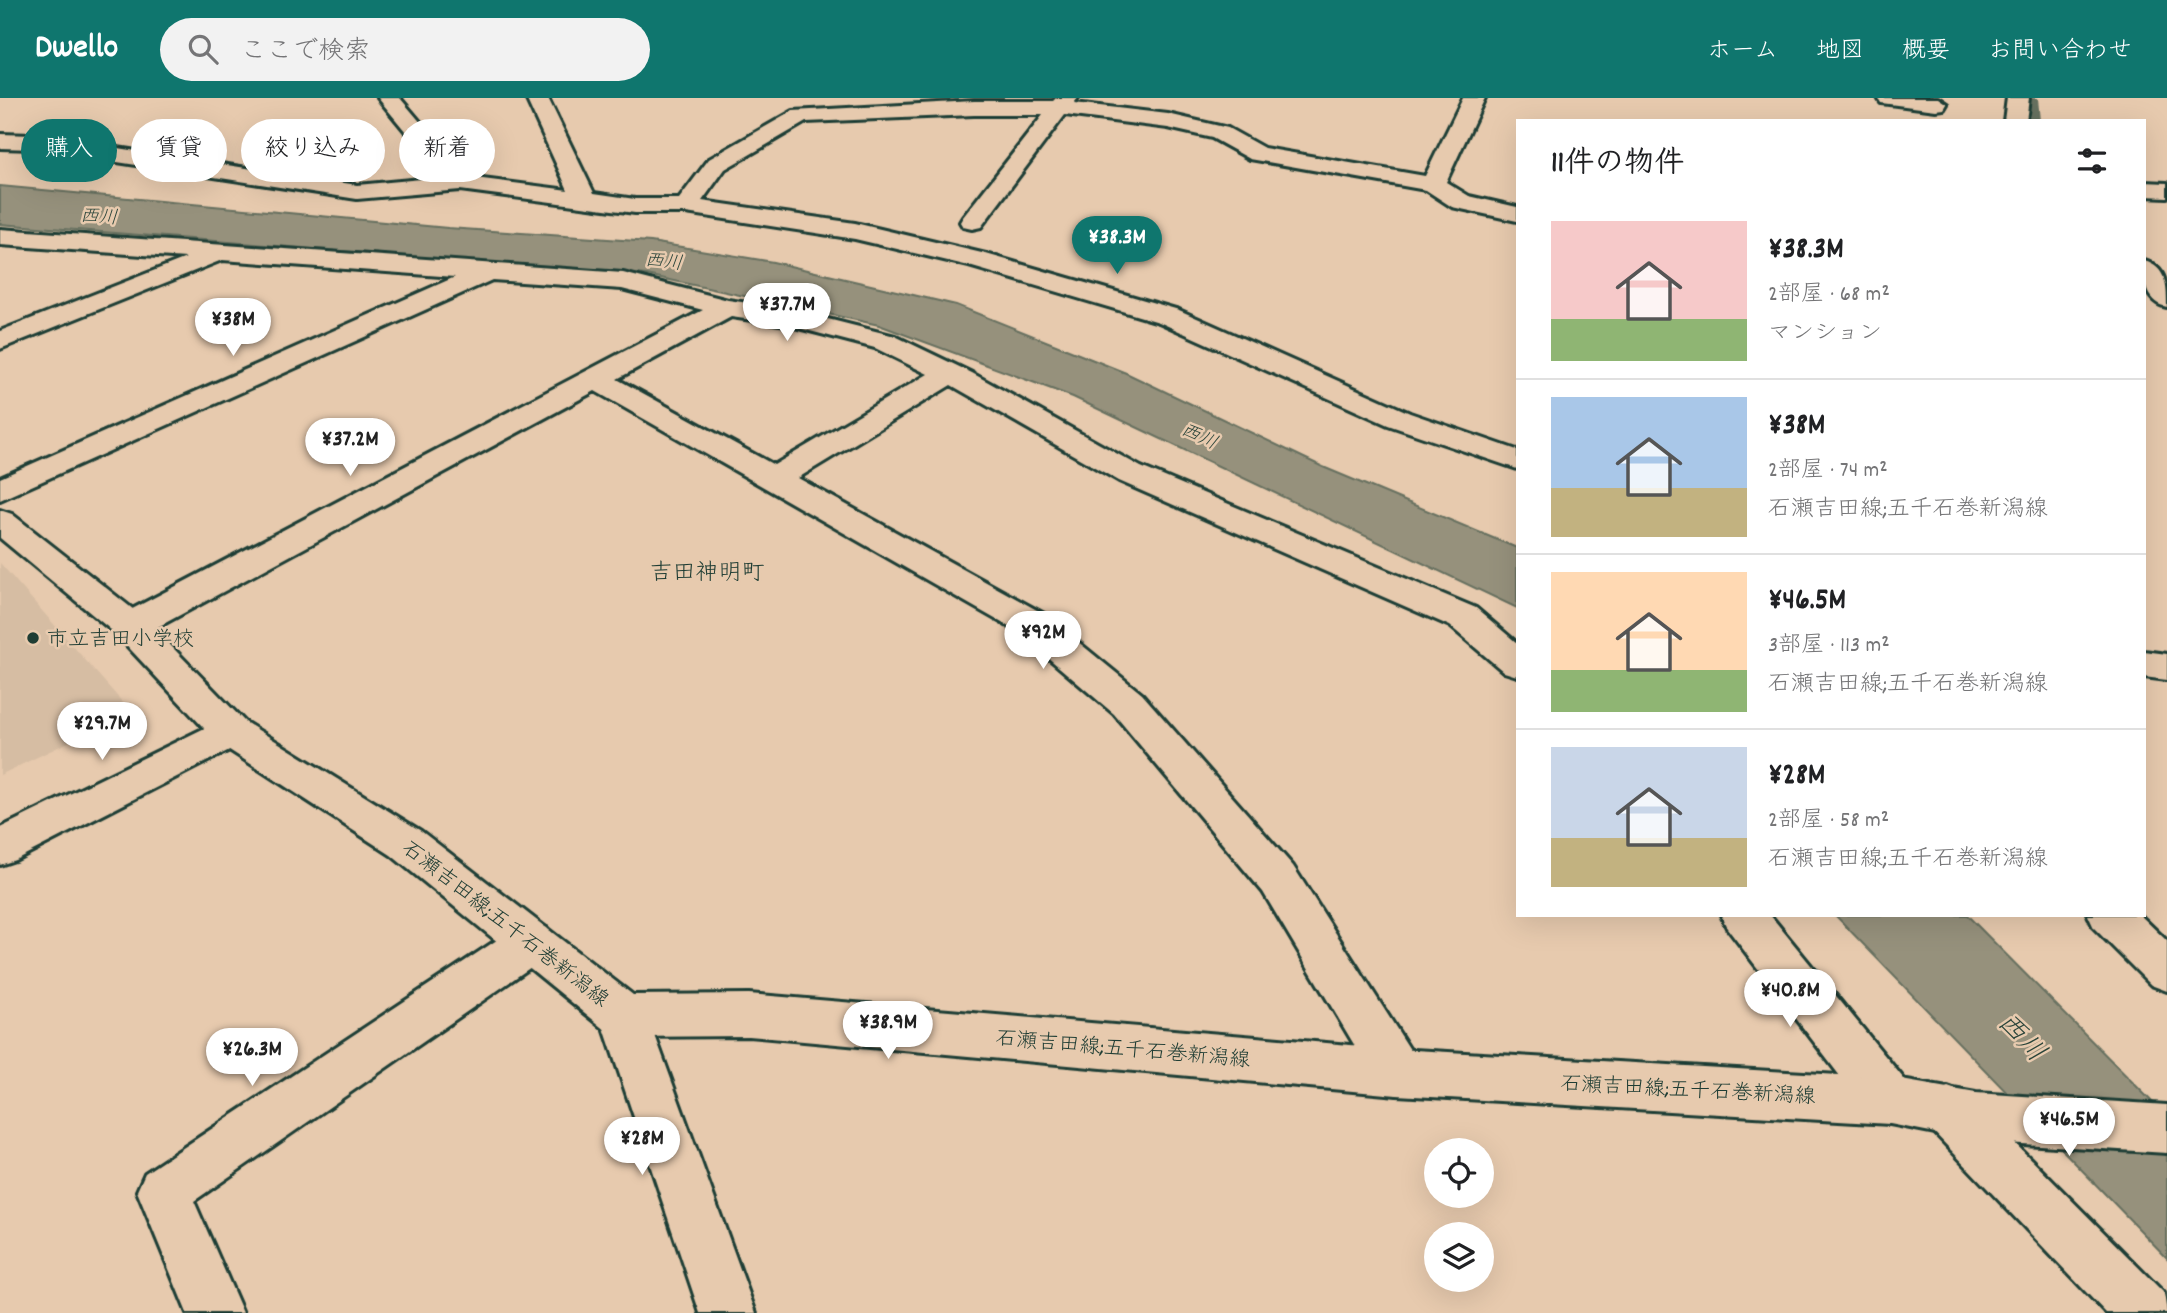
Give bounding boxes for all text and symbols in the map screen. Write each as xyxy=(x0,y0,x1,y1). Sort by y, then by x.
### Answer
search box xyxy=(160,18,650,81)
text: Dwello xyxy=(35,26,118,73)
icon: search xyxy=(184,30,222,68)
text: ここで検索 xyxy=(240,34,370,71)
text: ホーム xyxy=(1707,35,1778,69)
text: 地図 xyxy=(1816,35,1864,69)
text: 概要 xyxy=(1902,35,1950,69)
text: お問い合わせ xyxy=(1988,35,2132,69)
chip: 購入 xyxy=(21,119,117,182)
chip: 賃貸 xyxy=(131,119,227,182)
chip: 絞り込み xyxy=(241,119,385,182)
chip: 新着 xyxy=(399,119,495,182)
icon: filters xyxy=(2073,142,2111,180)
text: 11件の物件 xyxy=(1551,144,1684,187)
water label: 西川 xyxy=(79,204,119,233)
pin: ¥38.3M xyxy=(1060,216,1174,276)
text: ¥38.3M xyxy=(1088,222,1146,255)
text: ¥38.3M xyxy=(1768,230,1844,273)
water label: 西川 xyxy=(643,248,684,279)
icon: home xyxy=(1607,249,1691,333)
text: 2部屋 · 68 m² xyxy=(1768,279,1890,312)
pin: ¥37.7M xyxy=(730,284,844,343)
text: ¥37.7M xyxy=(759,289,815,322)
pin: ¥38M xyxy=(192,299,274,358)
text: ¥38M xyxy=(211,304,255,337)
text: マンション xyxy=(1768,318,1882,351)
text: ¥38M xyxy=(1768,406,1825,449)
pin: ¥37.2M xyxy=(293,418,407,478)
water label: 西川 xyxy=(1176,418,1221,458)
text: ¥37.2M xyxy=(321,424,379,457)
icon: home xyxy=(1607,425,1691,509)
text: 2部屋 · 74 m² xyxy=(1768,455,1888,488)
text: 石瀬吉田線;五千石巻新潟線 xyxy=(1768,494,2048,527)
district label: 吉田神明町 xyxy=(650,558,765,591)
text: ¥46.5M xyxy=(1768,581,1846,624)
icon: home xyxy=(1607,600,1691,684)
pin: ¥92M xyxy=(1002,612,1084,671)
text: ¥92M xyxy=(1020,617,1066,650)
place label: 市立吉田小学校 xyxy=(47,626,194,656)
marker: 市立吉田小学校 xyxy=(25,630,41,646)
text: 3部屋 · 113 m² xyxy=(1768,630,1890,663)
text: 石瀬吉田線;五千石巻新潟線 xyxy=(1768,669,2048,702)
pin: ¥29.7M xyxy=(45,702,159,762)
text: ¥29.7M xyxy=(73,708,131,741)
text: ¥28M xyxy=(1768,756,1825,799)
icon: home xyxy=(1607,775,1691,859)
text: 2部屋 · 58 m² xyxy=(1768,805,1889,838)
street label: 石瀬吉田線;五千石巻新潟線 xyxy=(394,835,614,1016)
text: 石瀬吉田線;五千石巻新潟線 xyxy=(1768,844,2048,877)
pin: ¥40.8M xyxy=(1733,970,1847,1029)
text: ¥40.8M xyxy=(1760,975,1820,1008)
pin: ¥38.9M xyxy=(831,1002,945,1061)
water label: 西川 xyxy=(1986,1005,2053,1074)
text: ¥38.9M xyxy=(859,1007,917,1040)
street label: 石瀬吉田線;五千石巻新潟線 xyxy=(994,1025,1251,1077)
pin: ¥26.3M xyxy=(195,1028,309,1088)
text: ¥26.3M xyxy=(222,1034,282,1067)
street label: 石瀬吉田線;五千石巻新潟線 xyxy=(1560,1070,1816,1114)
pin: ¥46.5M xyxy=(2012,1098,2126,1158)
text: ¥46.5M xyxy=(2039,1104,2099,1137)
pin: ¥28M xyxy=(601,1118,683,1177)
text: ¥28M xyxy=(620,1123,664,1156)
map controls xyxy=(1424,1138,1494,1292)
button: locate xyxy=(1424,1138,1494,1208)
button: layers xyxy=(1424,1222,1494,1292)

